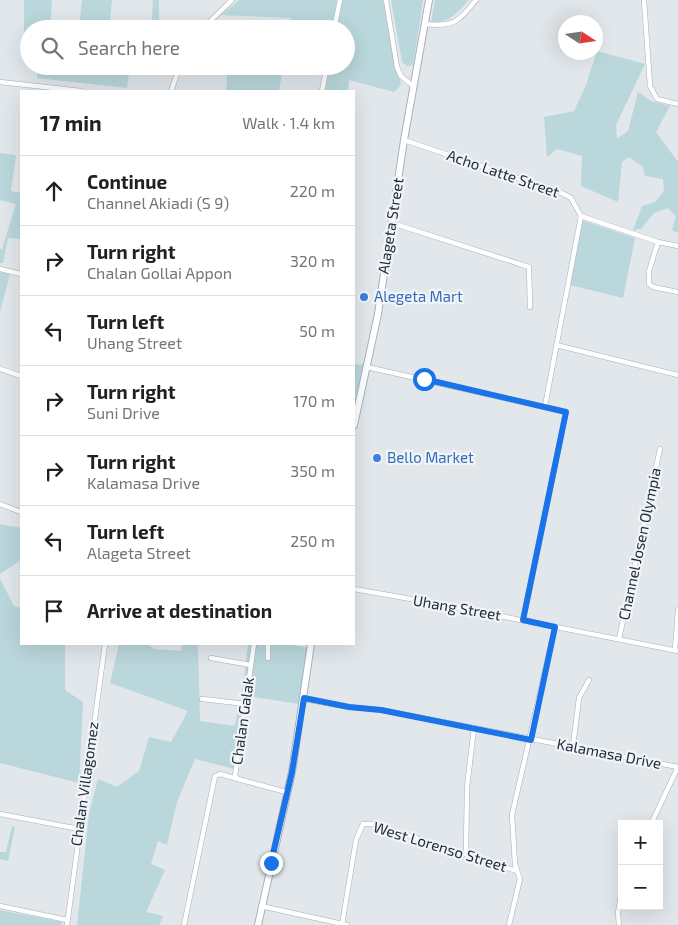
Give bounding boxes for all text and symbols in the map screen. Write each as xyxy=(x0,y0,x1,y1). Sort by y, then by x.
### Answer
north arrow xyxy=(558,15,603,60)
search box xyxy=(20,20,355,75)
icon: search xyxy=(38,34,66,62)
text: Search here xyxy=(78,36,180,59)
text: 17 min xyxy=(40,110,102,135)
text: Walk · 1.4 km xyxy=(242,113,335,132)
street label: Acho Latte Street xyxy=(445,145,562,201)
text: Continue xyxy=(87,170,167,193)
street label: Alageta Street xyxy=(374,176,407,275)
icon: ahead xyxy=(40,177,68,205)
text: 220 m xyxy=(290,181,335,200)
text: Channel Akiadi (S 9) xyxy=(87,193,229,212)
text: Turn right xyxy=(87,240,175,263)
icon: right xyxy=(40,247,68,275)
text: 320 m xyxy=(290,251,335,270)
text: Chalan Gollai Appon xyxy=(87,263,232,282)
place label: Alegeta Mart xyxy=(374,287,463,305)
marker: Alegeta Mart xyxy=(358,291,370,303)
text: Turn left xyxy=(87,310,164,333)
icon: left xyxy=(40,317,68,345)
text: 50 m xyxy=(299,321,335,340)
text: Uhang Street xyxy=(87,333,182,352)
route start xyxy=(413,368,436,391)
text: Turn right xyxy=(87,380,175,403)
icon: right xyxy=(40,387,68,415)
text: 170 m xyxy=(293,391,335,410)
text: Suni Drive xyxy=(87,403,160,422)
place label: Bello Market xyxy=(387,448,474,466)
text: Turn right xyxy=(87,450,175,473)
marker: Bello Market xyxy=(371,452,383,464)
icon: right xyxy=(40,457,68,485)
text: 350 m xyxy=(290,461,335,480)
street label: Channel Josen Olympia xyxy=(614,466,664,622)
text: Kalamasa Drive xyxy=(87,473,200,492)
text: Turn left xyxy=(87,520,164,543)
icon: left xyxy=(40,527,68,555)
text: 250 m xyxy=(290,531,335,550)
text: Alageta Street xyxy=(87,543,191,562)
street label: Uhang Street xyxy=(412,590,503,624)
icon: arrive xyxy=(40,597,68,625)
text: Arrive at destination xyxy=(87,599,272,622)
street label: Chalan Galak xyxy=(227,676,257,766)
street label: Chalan Villagomez xyxy=(66,720,102,847)
street label: Kalamasa Drive xyxy=(555,734,663,772)
street label: West Lorenso Street xyxy=(371,817,509,875)
map controls xyxy=(618,820,663,910)
button: + xyxy=(618,820,663,865)
route end xyxy=(260,852,283,875)
button: − xyxy=(618,865,663,910)

